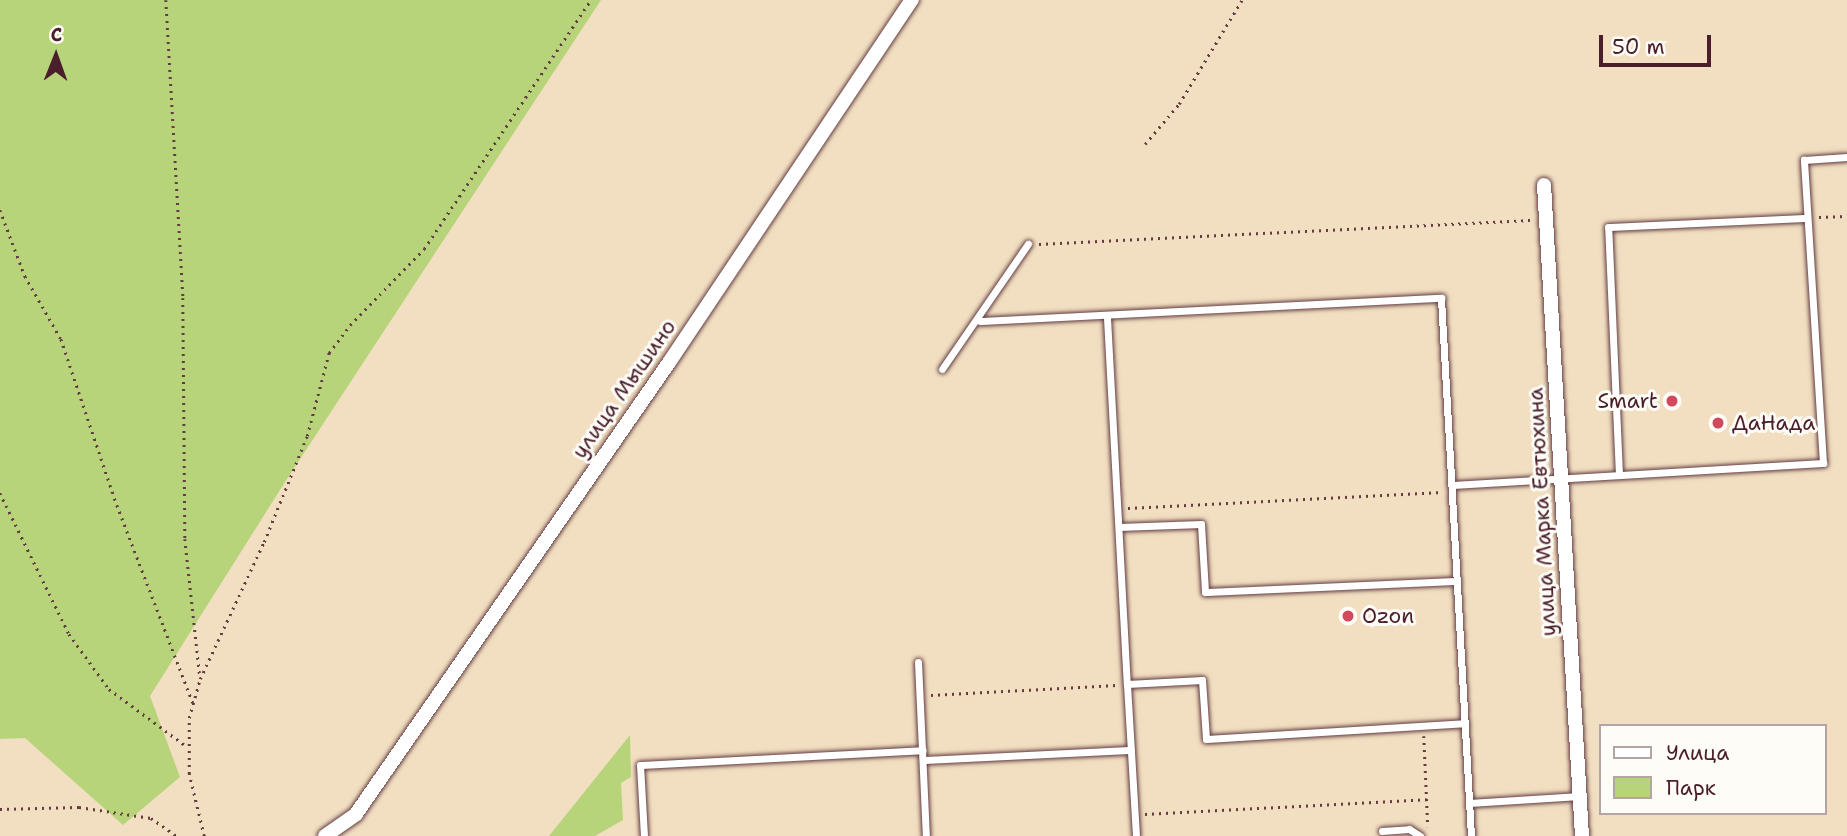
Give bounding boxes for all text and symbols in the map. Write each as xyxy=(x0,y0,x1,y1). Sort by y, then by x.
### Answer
north arrow xyxy=(21,21,91,91)
scale bar xyxy=(1602,21,1714,65)
text: С xyxy=(50,22,62,47)
text: 50 m xyxy=(1612,33,1665,61)
street label: улица Мышино xyxy=(567,315,681,463)
street label: улица Марка Евтюхина xyxy=(1523,387,1561,637)
place label: Smart xyxy=(1597,388,1658,414)
marker: Smart xyxy=(1664,393,1680,409)
place label: ДаНада xyxy=(1732,410,1815,436)
marker: ДаНада xyxy=(1710,415,1726,431)
place label: Ozon xyxy=(1362,603,1414,629)
marker: Ozon xyxy=(1340,608,1356,624)
legend xyxy=(1598,724,1826,815)
text: Улица xyxy=(1666,739,1729,767)
text: Парк xyxy=(1666,774,1716,802)

